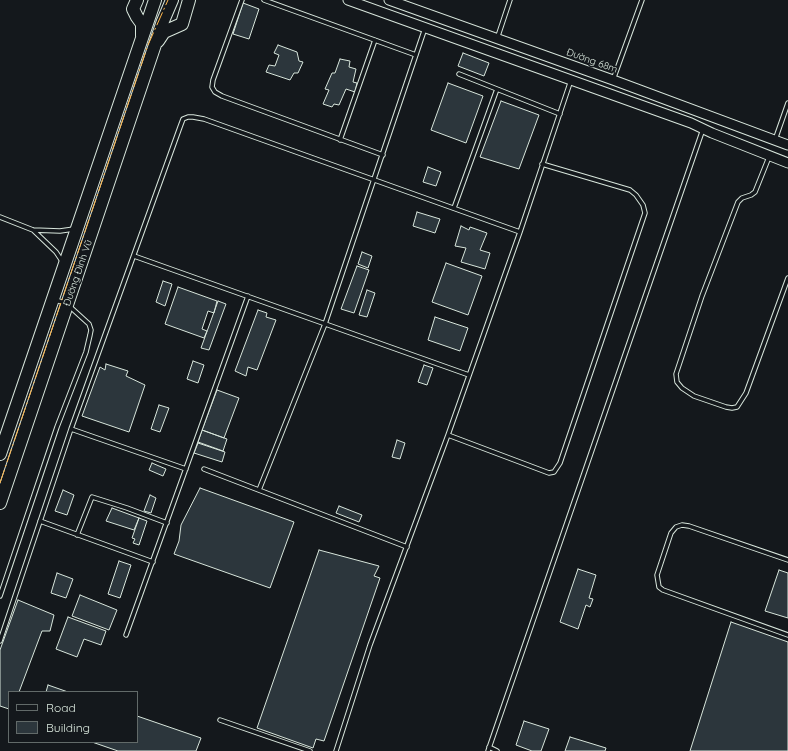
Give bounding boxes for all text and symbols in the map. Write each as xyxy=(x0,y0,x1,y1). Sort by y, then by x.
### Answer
street label: Đường 68m xyxy=(565,46,619,76)
street label: Đường Đình Vũ xyxy=(61,238,95,308)
legend xyxy=(8,691,138,743)
text: Road xyxy=(46,700,76,715)
text: Building xyxy=(46,720,90,735)

